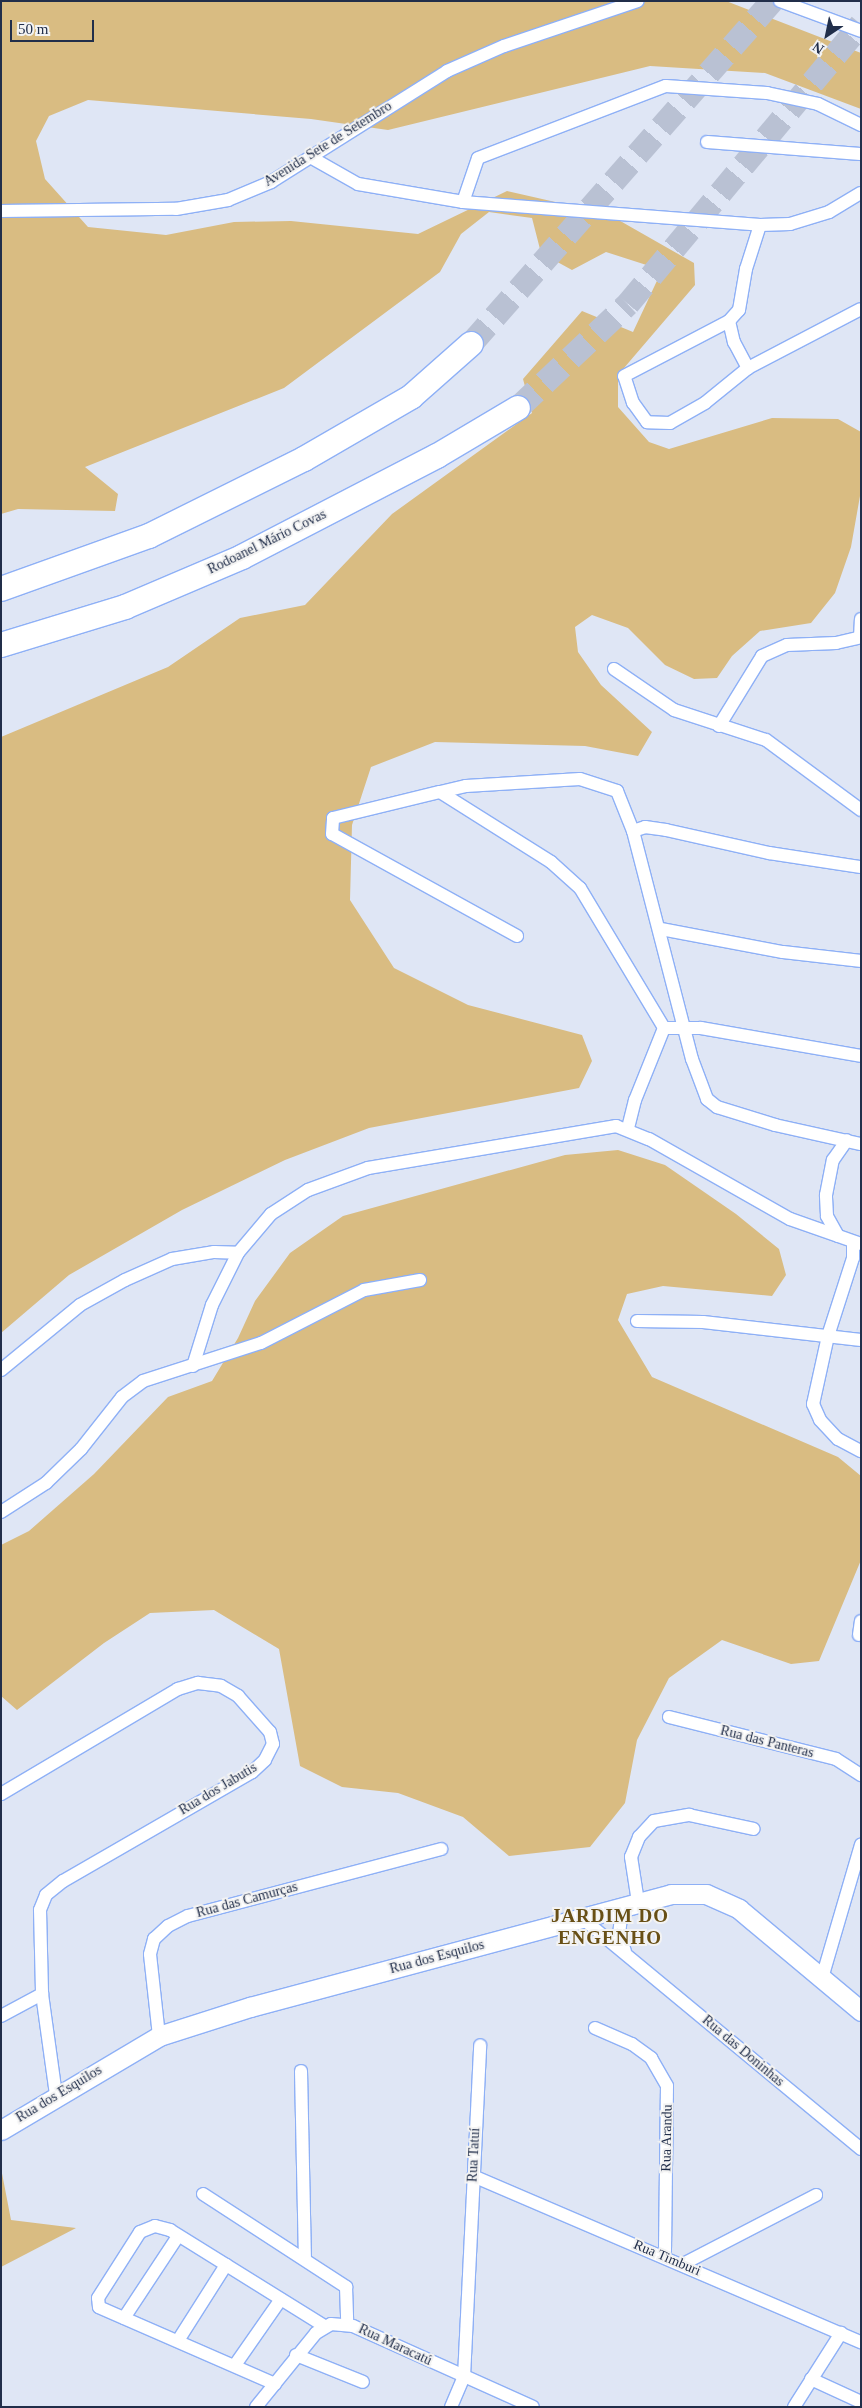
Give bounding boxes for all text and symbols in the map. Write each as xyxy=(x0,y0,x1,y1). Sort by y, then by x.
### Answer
scale bar xyxy=(12,10,96,42)
north arrow xyxy=(802,10,852,60)
text: 50 m xyxy=(18,21,48,37)
text: N xyxy=(810,39,827,57)
street label: Avenida Sete de Setembro xyxy=(261,98,395,190)
street label: Rodoanel Mário Covas xyxy=(205,506,329,578)
street label: Rua das Panteras xyxy=(719,1722,815,1762)
street label: Rua dos Jabutis xyxy=(176,1759,260,1819)
street label: Rua das Camurças xyxy=(195,1878,299,1922)
district label: JARDIM DO ENGENHO xyxy=(550,1905,670,1949)
street label: Rua dos Esquilos xyxy=(388,1936,486,1978)
street label: Rua das Doninhas xyxy=(699,2012,787,2090)
street label: Rua dos Esquilos xyxy=(13,2062,105,2126)
street label: Rua Arandu xyxy=(658,2104,676,2172)
street label: Rua Tatuí xyxy=(464,2127,484,2183)
street label: Rua Timburi xyxy=(631,2236,703,2280)
street label: Rua Maracatú xyxy=(356,2321,434,2369)

